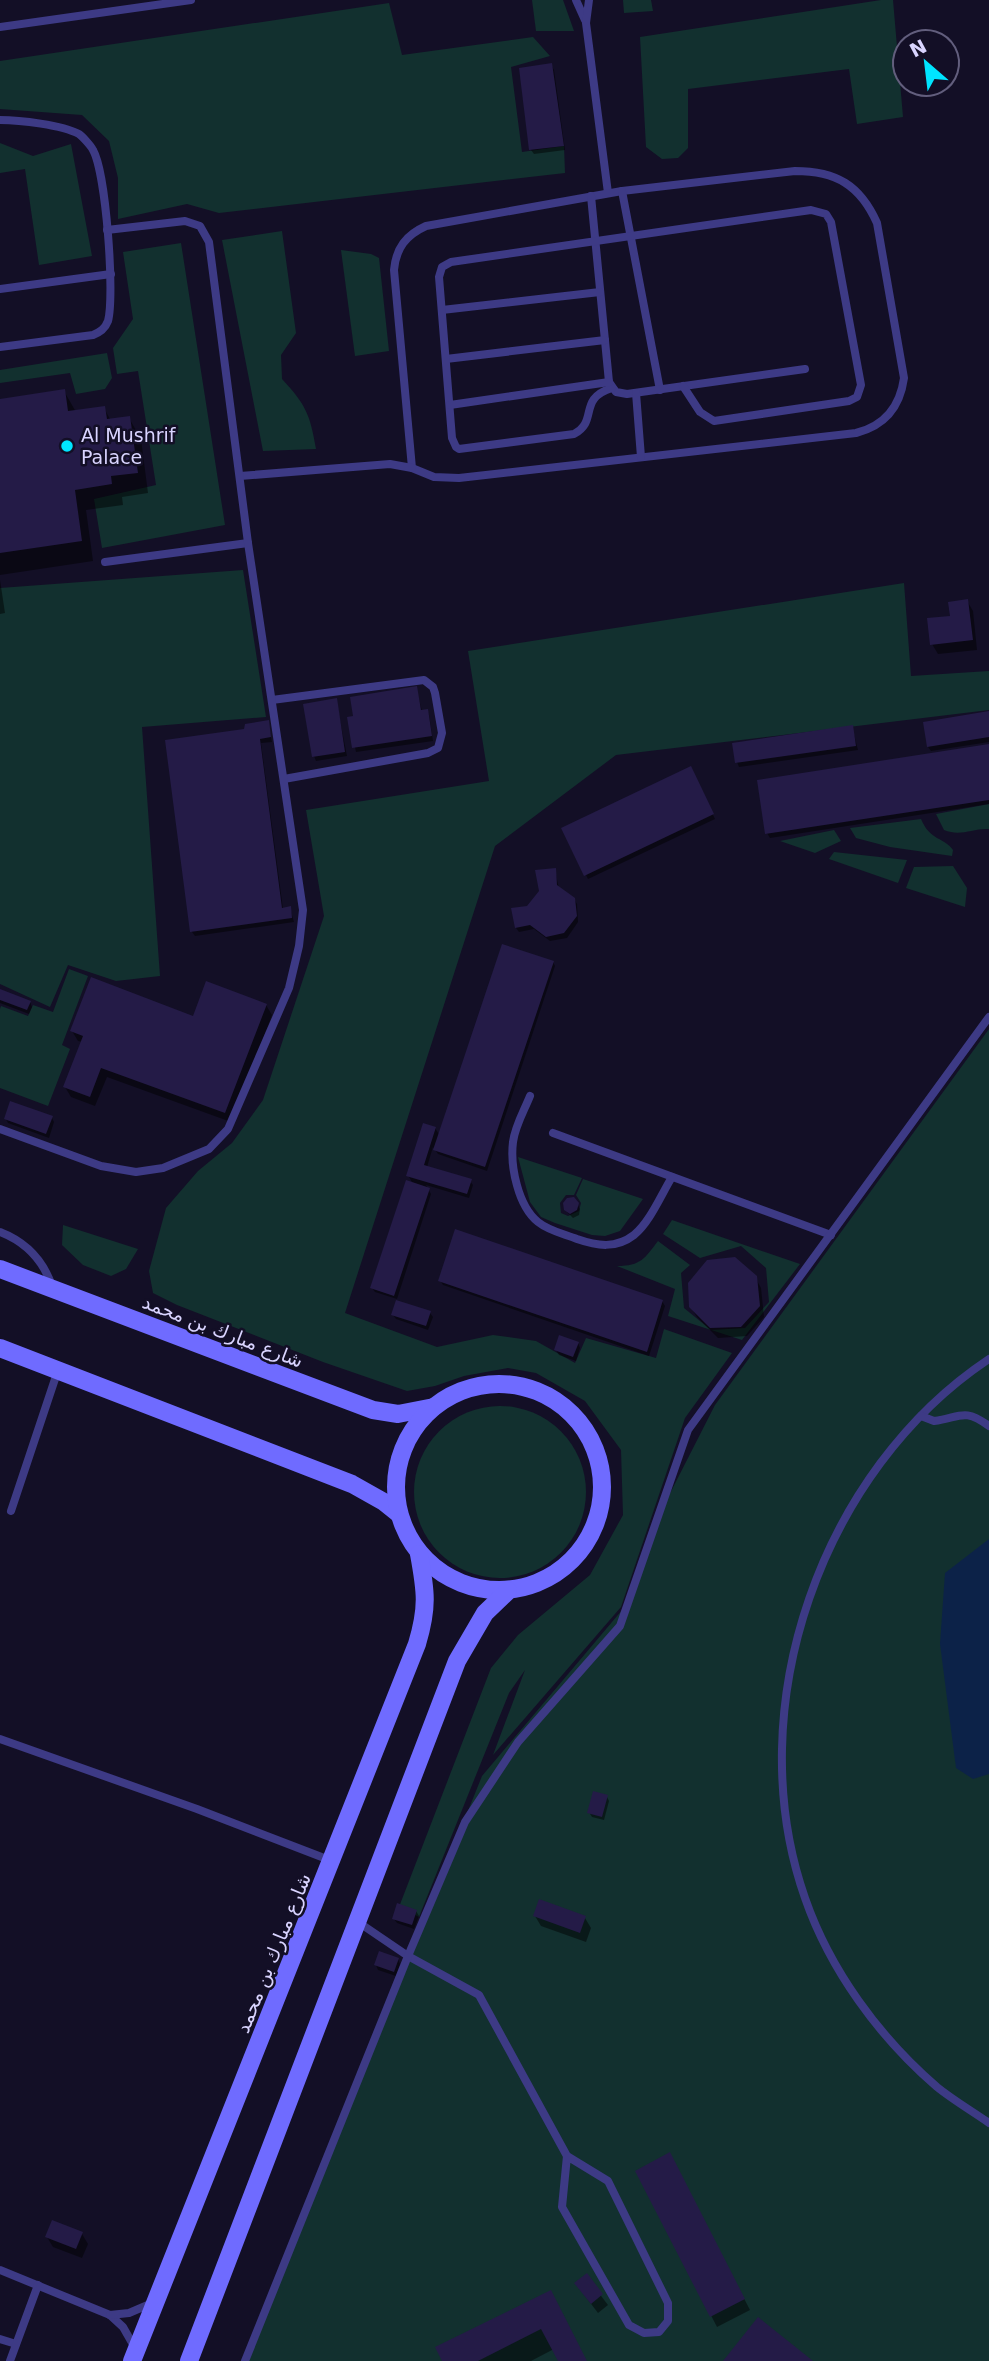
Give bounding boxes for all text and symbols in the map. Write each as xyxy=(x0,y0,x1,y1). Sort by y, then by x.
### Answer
north arrow xyxy=(891,28,961,98)
text: N xyxy=(906,35,930,61)
place label: Al Mushrif Palace xyxy=(81,424,177,468)
marker: Al Mushrif Palace xyxy=(59,438,75,454)
street label: شارع مبارك بن محمد xyxy=(139,1290,306,1373)
street label: شارع مبارك بن محمد xyxy=(231,1870,316,2036)

